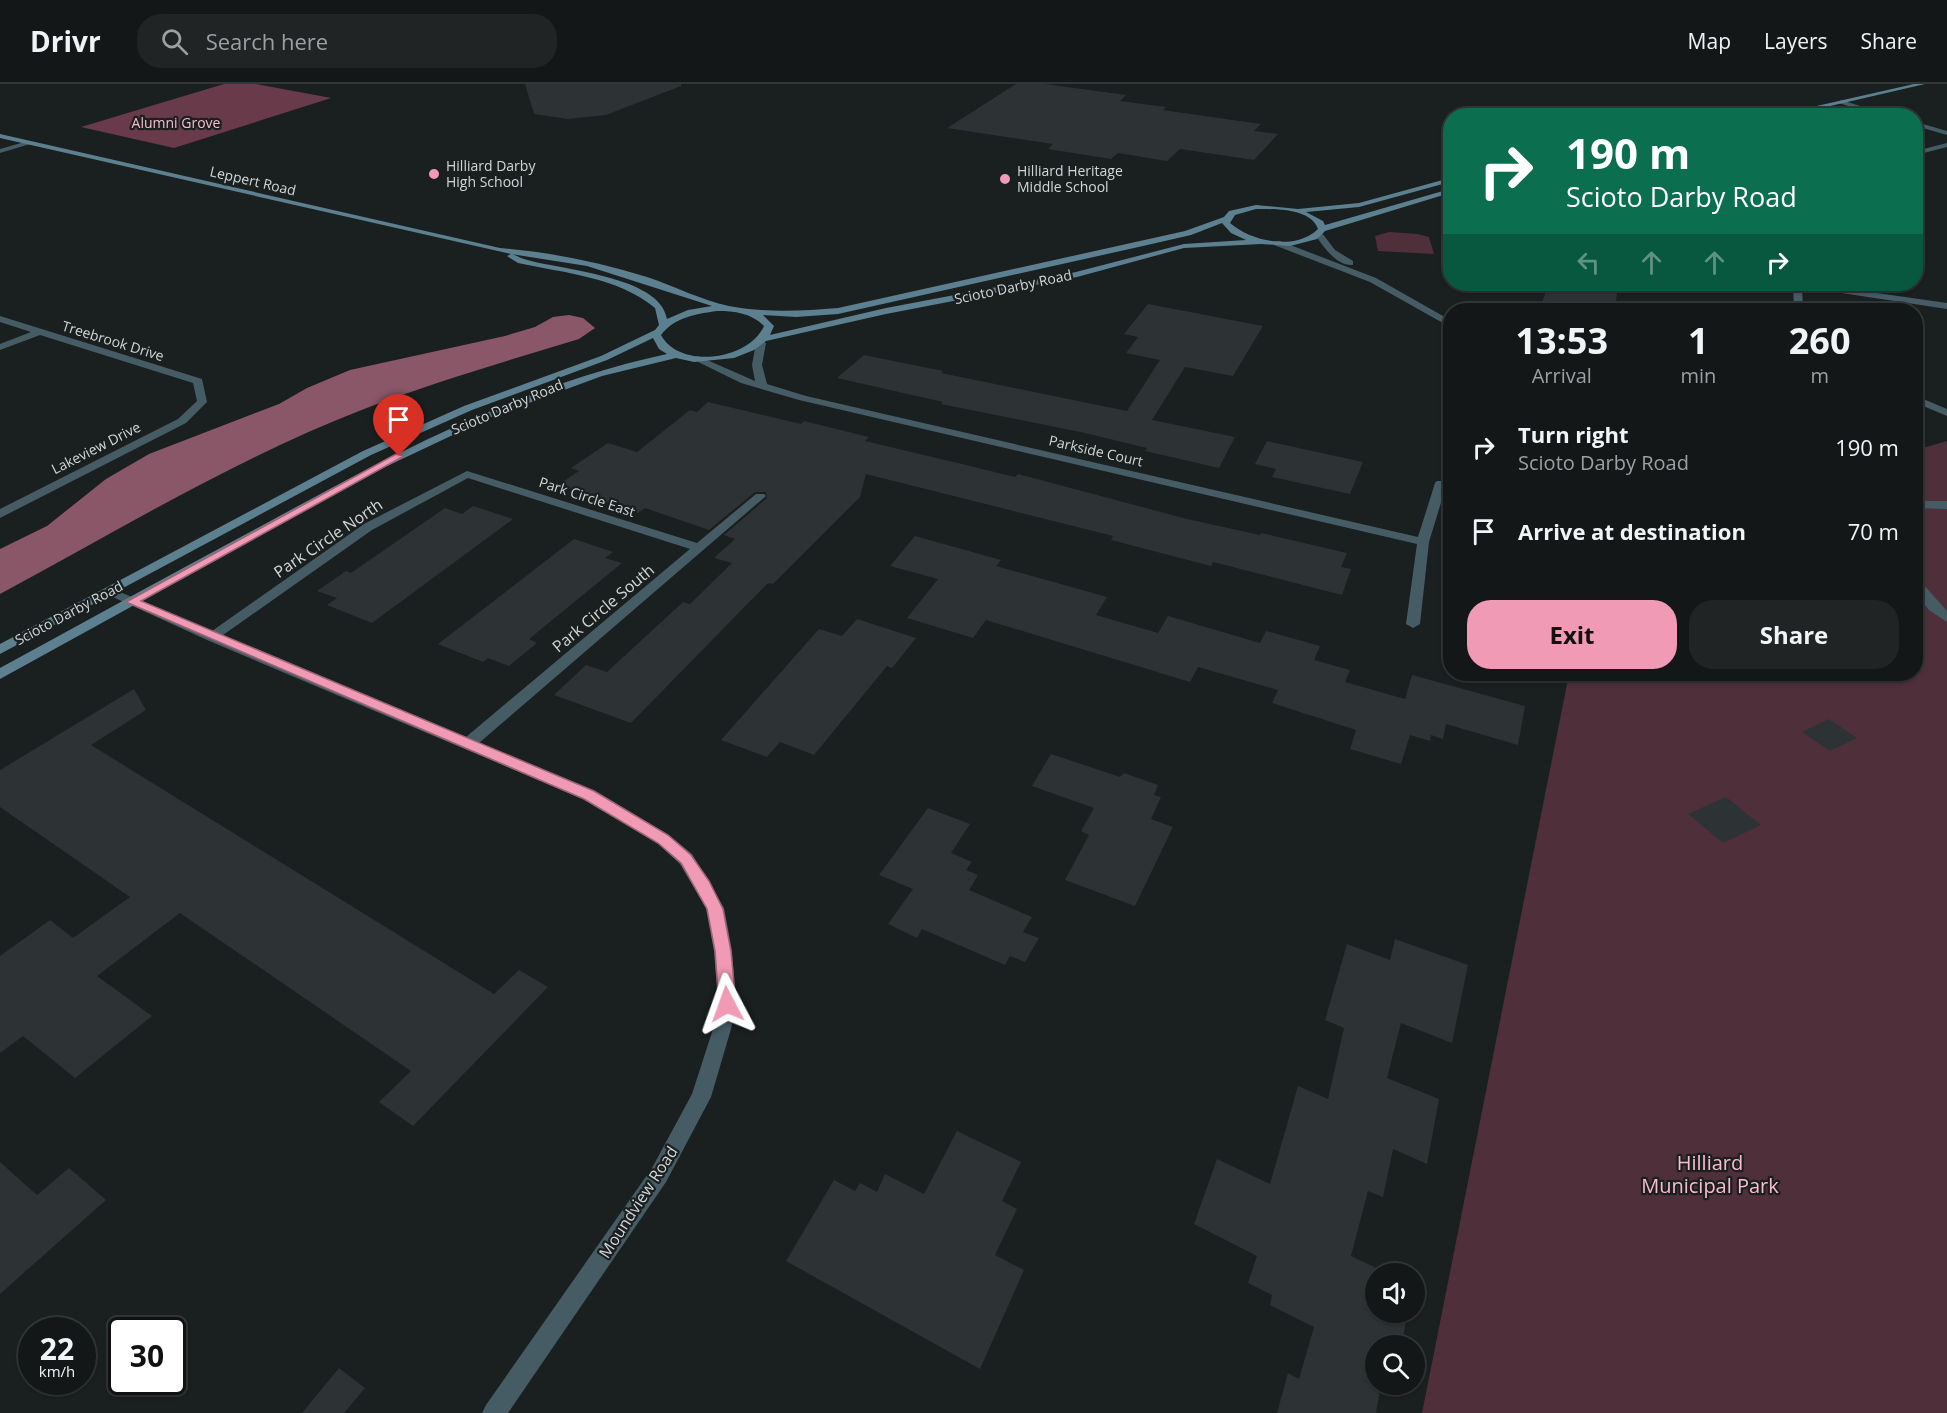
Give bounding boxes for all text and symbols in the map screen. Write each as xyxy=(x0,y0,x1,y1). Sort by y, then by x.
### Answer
search box xyxy=(137,14,557,68)
text: Drivr xyxy=(30,22,101,60)
icon: search xyxy=(158,25,191,58)
text: Search here xyxy=(206,26,328,56)
text: Map xyxy=(1688,27,1731,55)
text: Layers xyxy=(1764,27,1828,55)
text: Share xyxy=(1861,27,1917,55)
park label: Alumni Grove xyxy=(132,113,221,132)
text: 190 m xyxy=(1566,124,1690,181)
icon: right xyxy=(1467,132,1545,210)
place label: Hilliard Darby High School xyxy=(446,156,536,191)
street label: Leppert Road xyxy=(208,161,298,200)
place label: Hilliard Heritage Middle School xyxy=(1017,161,1123,196)
marker: Hilliard Darby High School xyxy=(427,167,441,181)
marker: Hilliard Heritage Middle School xyxy=(998,172,1012,186)
text: Scioto Darby Road xyxy=(1566,178,1797,215)
icon: left xyxy=(1572,246,1605,279)
icon: ahead xyxy=(1635,246,1668,279)
icon: ahead xyxy=(1698,246,1731,279)
icon: right xyxy=(1761,246,1794,279)
street label: Scioto Darby Road xyxy=(952,265,1073,308)
street label: Treebrook Drive xyxy=(60,316,167,365)
text: 13:53 xyxy=(1515,316,1608,365)
text: 1 xyxy=(1688,316,1709,365)
text: 260 xyxy=(1789,316,1851,365)
text: Arrival xyxy=(1532,362,1592,389)
text: min xyxy=(1680,362,1716,389)
text: m xyxy=(1810,362,1829,389)
street label: Scioto Darby Road xyxy=(448,374,566,439)
pin xyxy=(373,394,424,456)
icon: arrive xyxy=(382,403,415,436)
street label: Lakeview Drive xyxy=(48,417,144,478)
text: Turn right xyxy=(1518,419,1629,449)
street label: Parkside Court xyxy=(1047,430,1145,471)
icon: right xyxy=(1467,431,1500,464)
text: 190 m xyxy=(1835,432,1899,462)
text: Scioto Darby Road xyxy=(1518,449,1689,476)
street label: Park Circle East xyxy=(537,472,638,521)
street label: Park Circle North xyxy=(269,493,387,583)
icon: arrive xyxy=(1467,515,1500,548)
text: Arrive at destination xyxy=(1518,516,1746,546)
text: 70 m xyxy=(1848,516,1899,546)
street label: Park Circle South xyxy=(547,559,659,657)
street label: Scioto Darby Road xyxy=(11,576,126,649)
button: Exit xyxy=(1467,600,1677,669)
button: Share xyxy=(1689,600,1899,669)
position arrow xyxy=(695,972,759,1036)
street label: Moundview Road xyxy=(594,1142,682,1262)
park label: Hilliard Municipal Park xyxy=(1641,1149,1779,1199)
map controls xyxy=(1365,1263,1425,1395)
button: sound xyxy=(1365,1263,1425,1323)
speed limit sign: 30 xyxy=(108,1317,186,1395)
text: 22 xyxy=(40,1328,74,1369)
button: search xyxy=(1365,1335,1425,1395)
text: km/h xyxy=(39,1361,75,1381)

